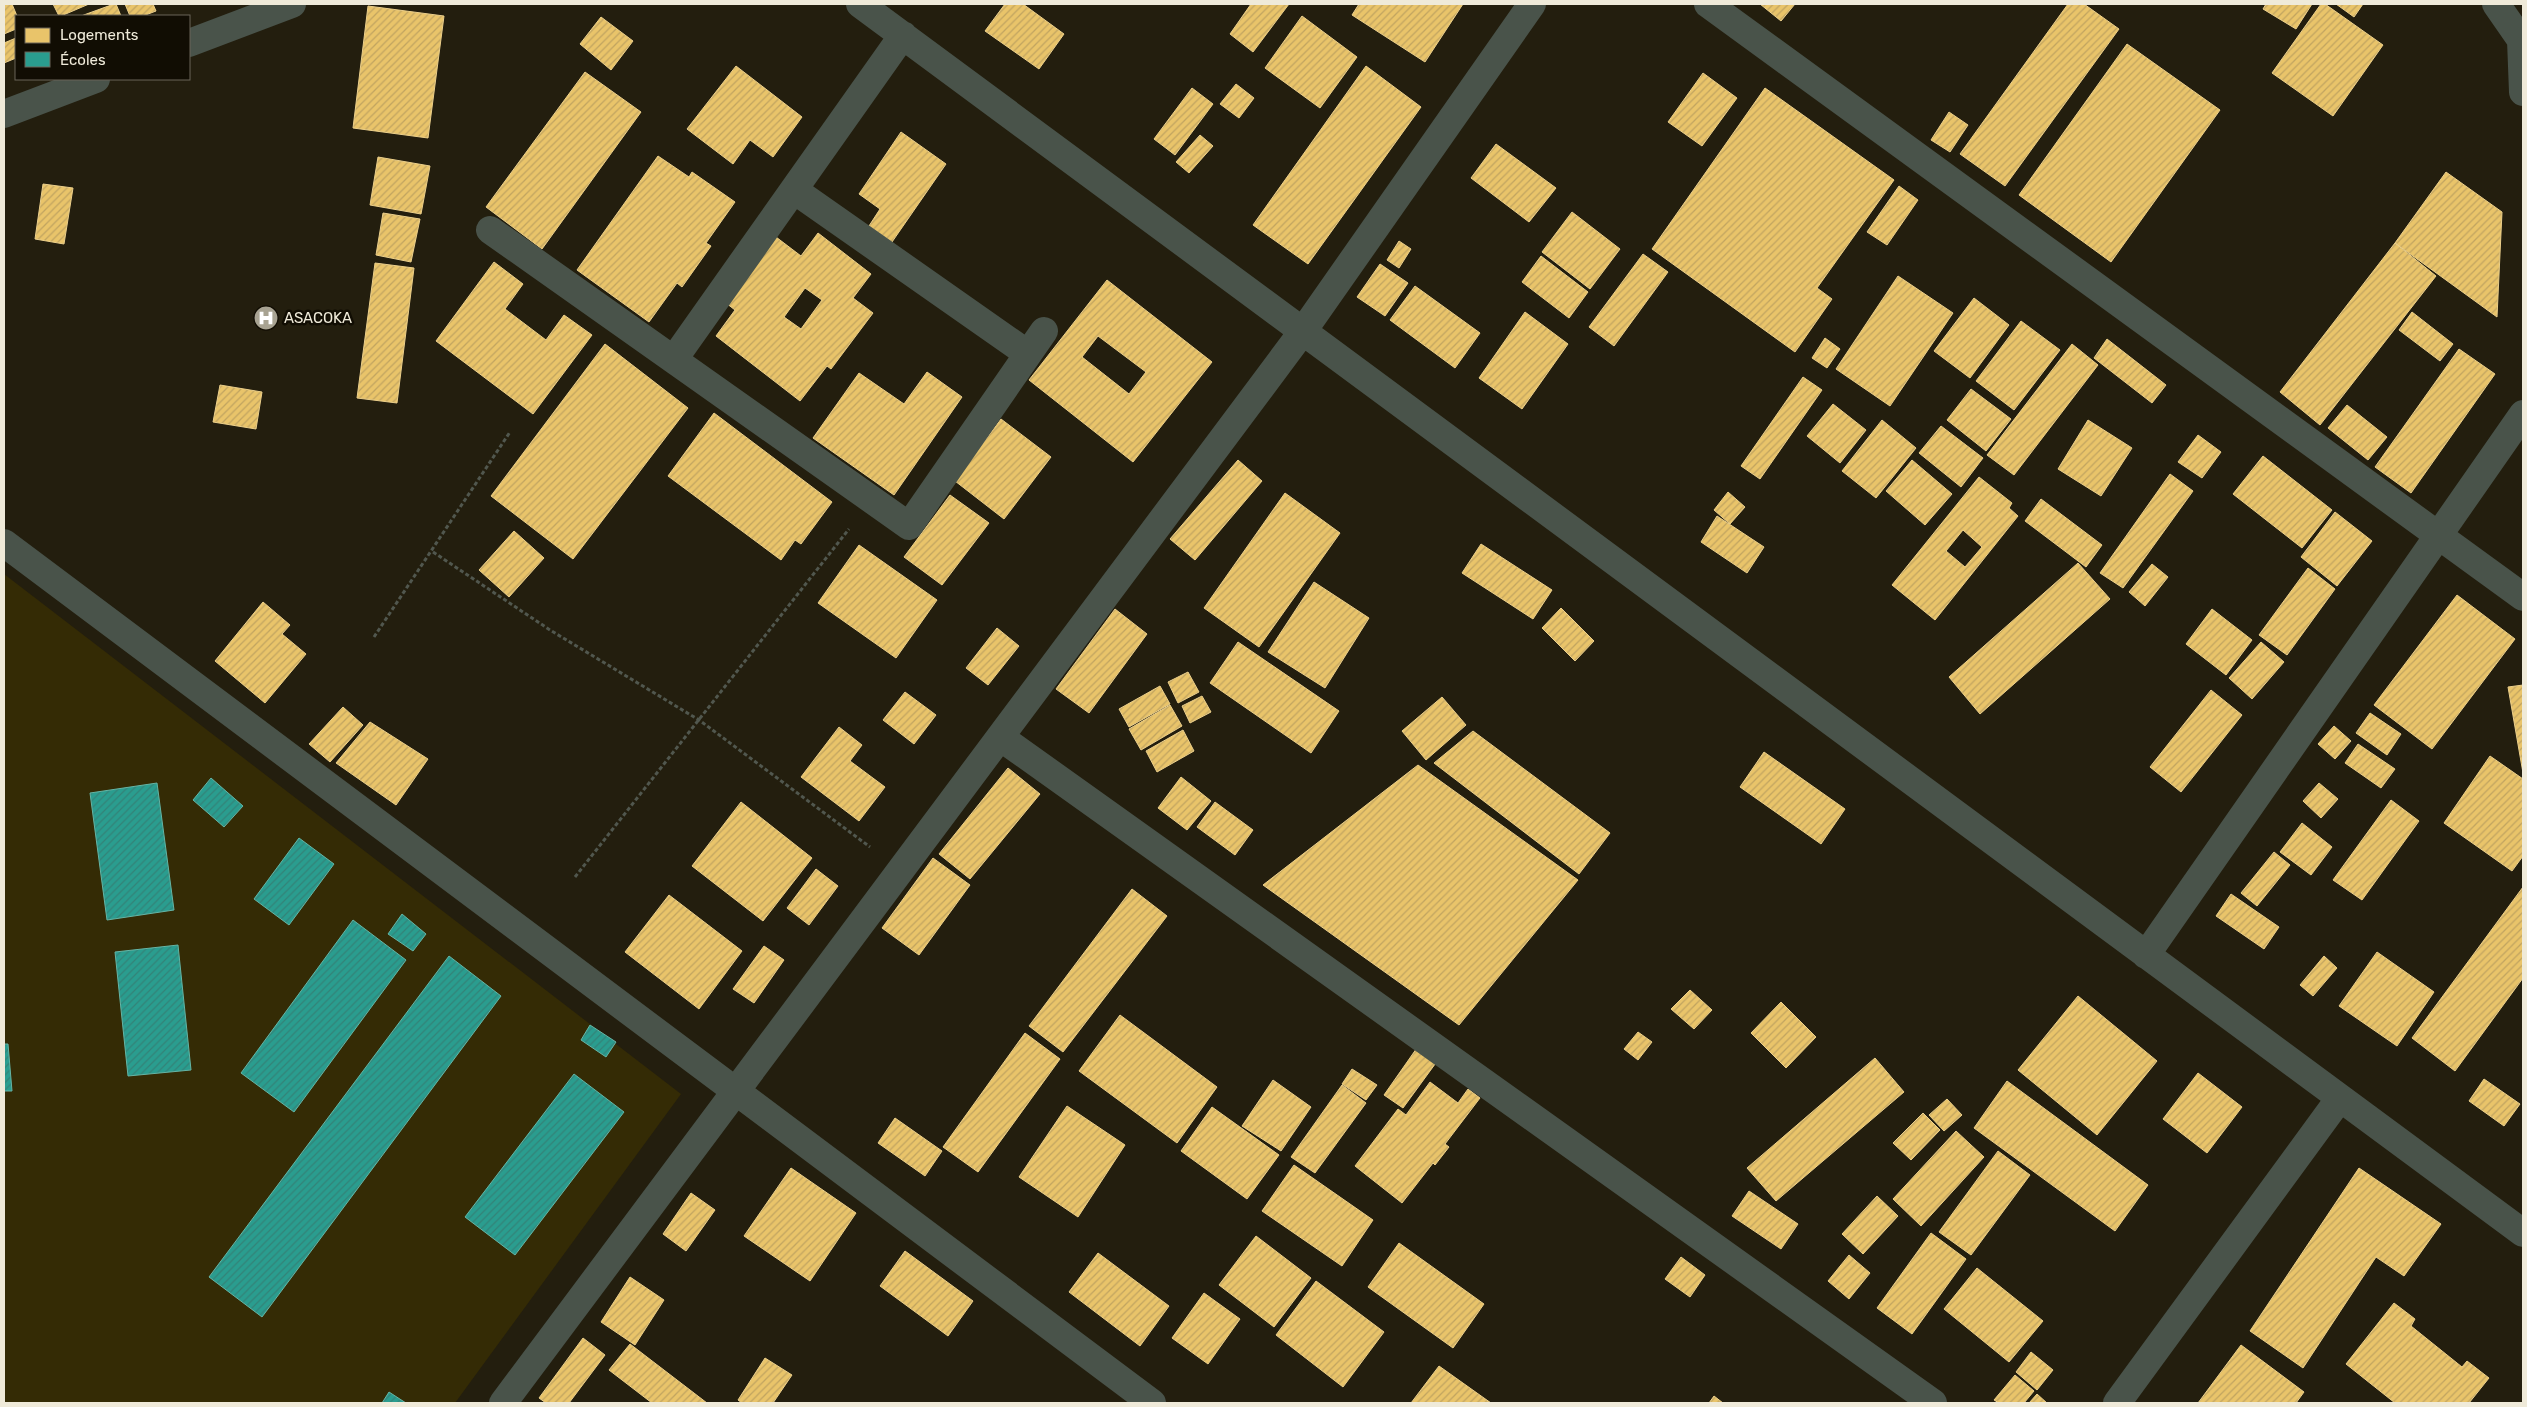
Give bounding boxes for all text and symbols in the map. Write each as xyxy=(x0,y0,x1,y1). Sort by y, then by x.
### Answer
legend xyxy=(15,15,190,80)
text: Logements xyxy=(60,26,139,44)
text: Écoles xyxy=(60,51,106,69)
hospital icon: ASACOKA xyxy=(253,305,279,331)
place label: ASACOKA xyxy=(284,309,352,327)

